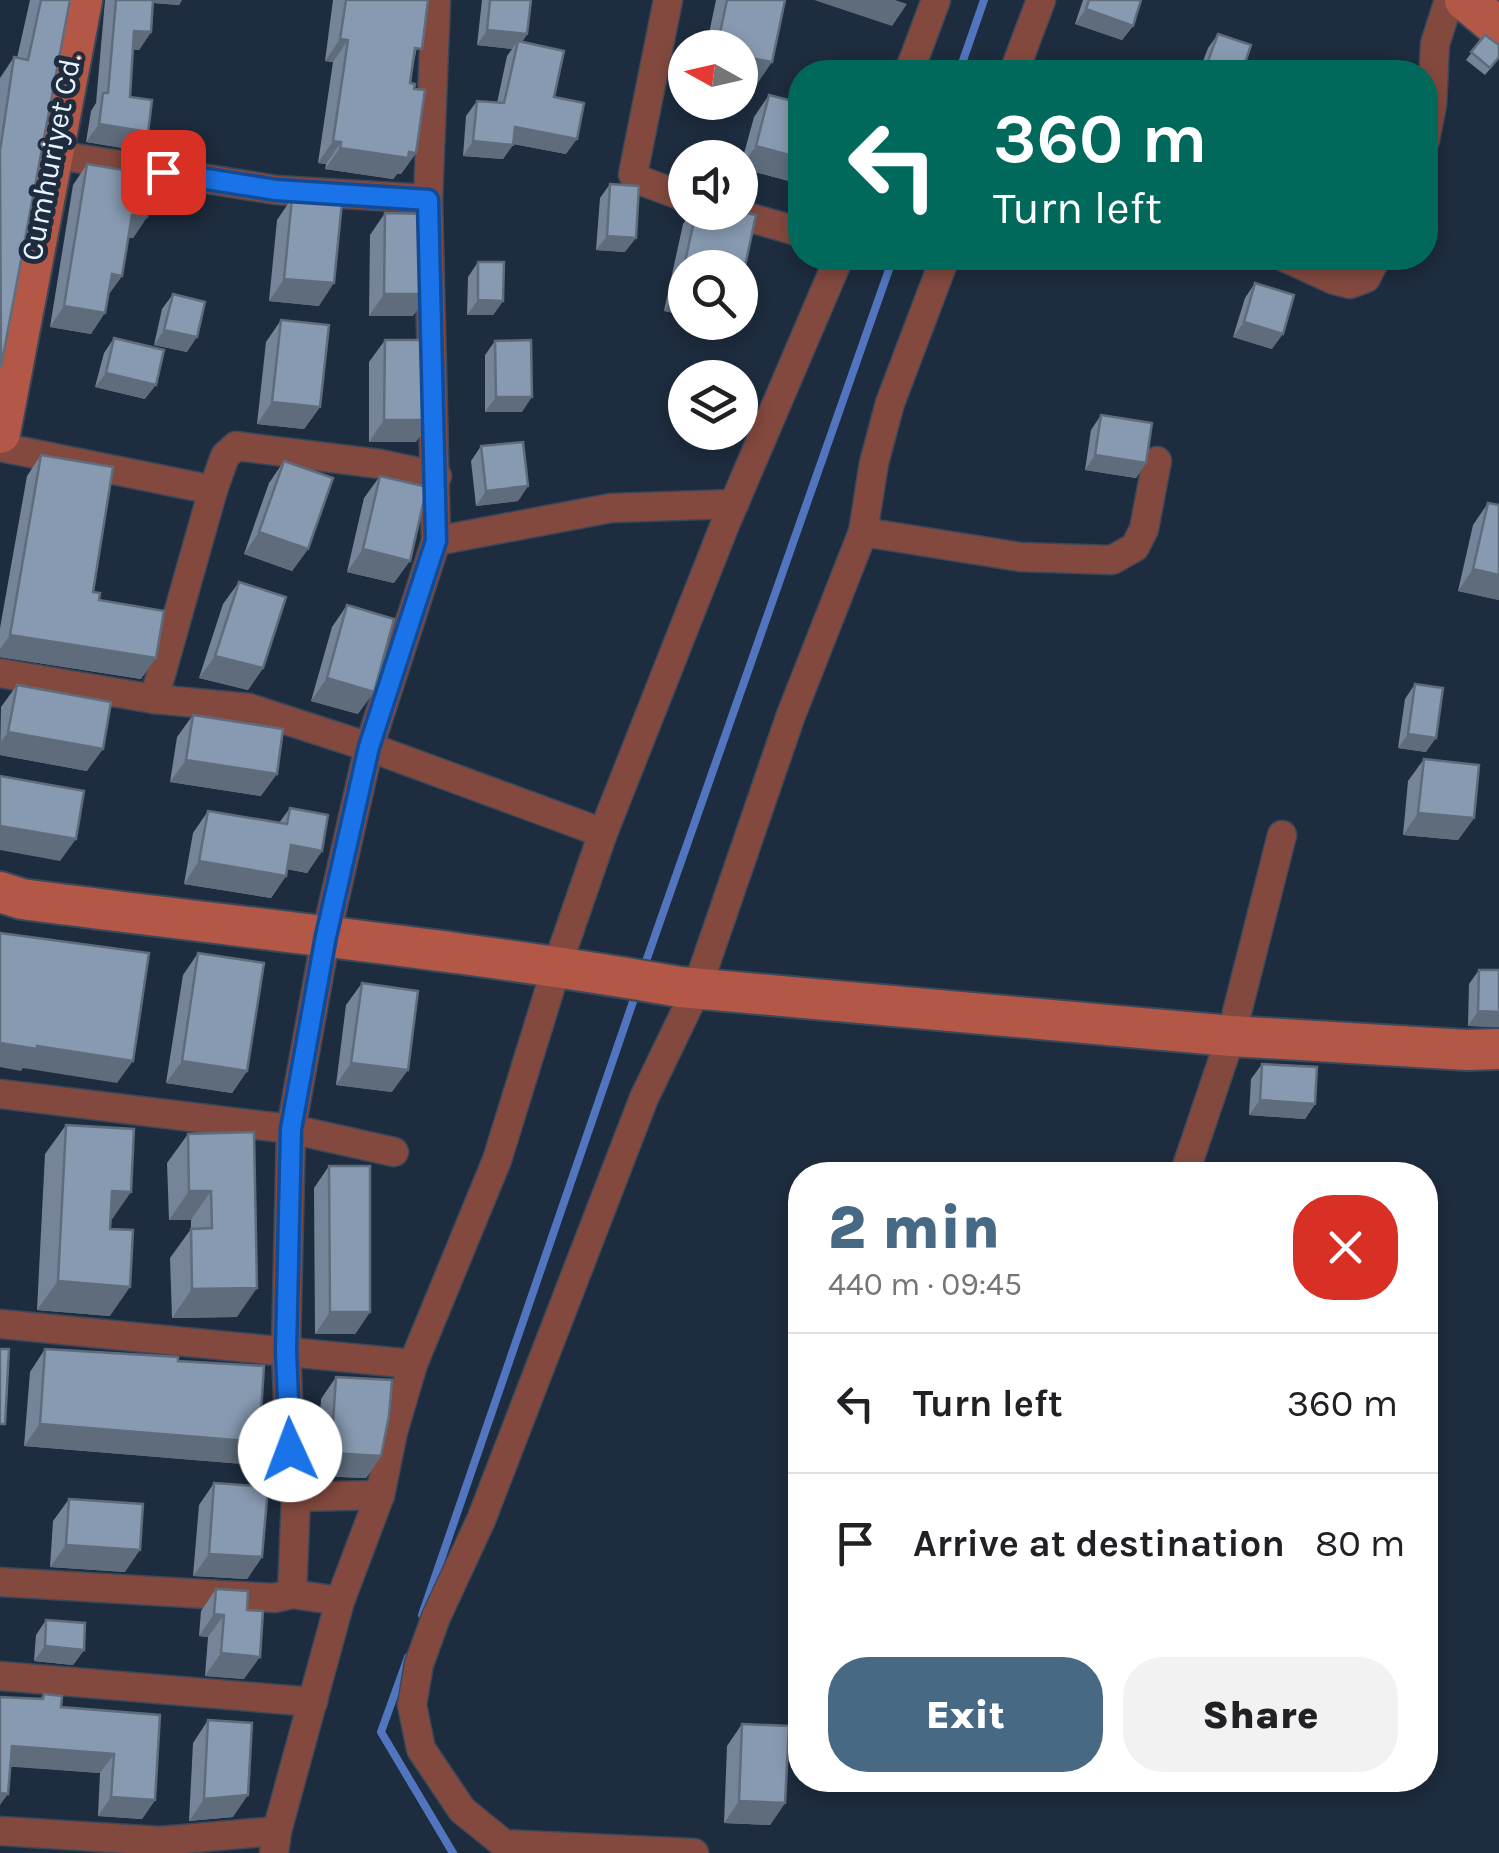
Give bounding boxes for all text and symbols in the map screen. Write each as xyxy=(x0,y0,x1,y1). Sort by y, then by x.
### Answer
north arrow xyxy=(668,30,758,120)
map controls xyxy=(668,30,758,450)
street label: Cumhuriyet Cd. xyxy=(13,51,89,263)
text: 360 m xyxy=(993,98,1207,180)
icon: left xyxy=(828,100,958,230)
pin xyxy=(121,130,206,215)
button: sound xyxy=(668,140,758,230)
icon: arrive xyxy=(136,145,191,200)
text: Turn left xyxy=(993,182,1162,234)
button: search xyxy=(668,250,758,340)
button: layers xyxy=(668,360,758,450)
text: 2 min xyxy=(828,1193,1000,1263)
button: close xyxy=(1293,1195,1398,1300)
text: 440 m · 09:45 xyxy=(828,1266,1022,1303)
icon: left xyxy=(828,1376,883,1431)
text: Turn left xyxy=(913,1381,1063,1426)
text: 360 m xyxy=(1287,1381,1398,1426)
position arrow xyxy=(238,1398,342,1502)
icon: arrive xyxy=(828,1516,883,1571)
text: Arrive at destination xyxy=(913,1521,1285,1566)
text: 80 m xyxy=(1315,1521,1405,1566)
button: Exit xyxy=(828,1657,1103,1772)
button: Share xyxy=(1123,1657,1398,1772)

